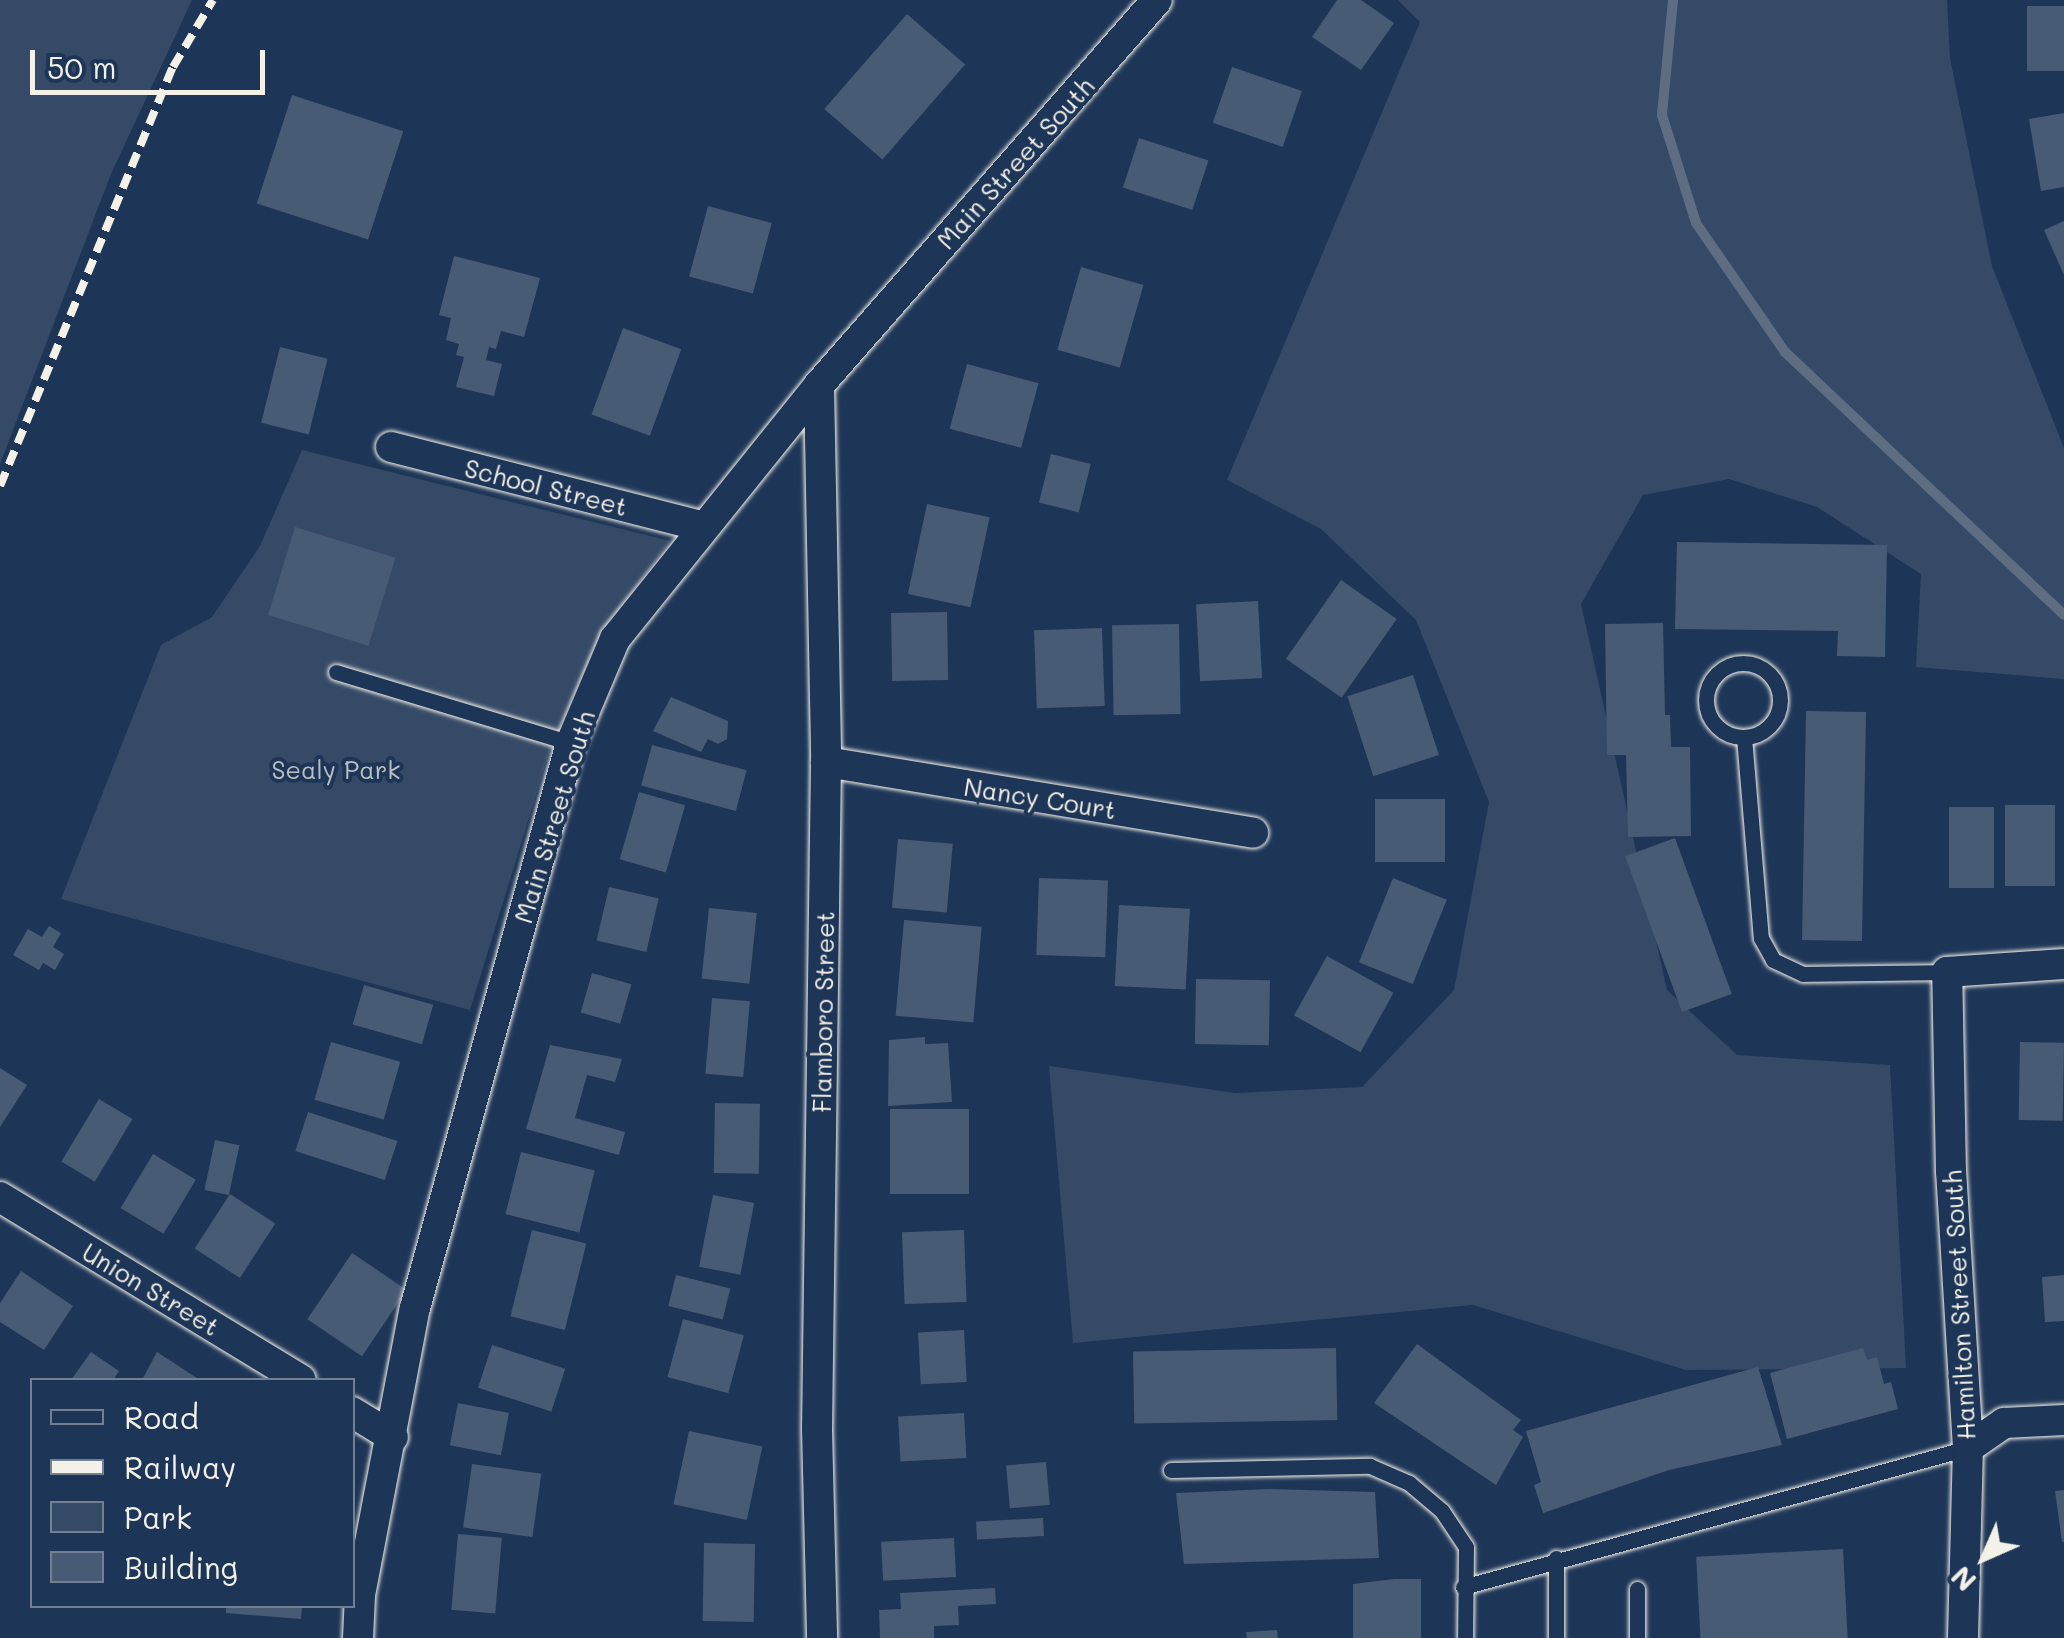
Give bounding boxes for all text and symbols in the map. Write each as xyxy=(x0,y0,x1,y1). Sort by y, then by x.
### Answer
scale bar xyxy=(35,30,270,92)
text: 50 m xyxy=(47,47,117,87)
street label: Main Street South xyxy=(930,71,1100,255)
street label: School Street xyxy=(462,452,630,522)
street label: Main Street South xyxy=(507,707,601,927)
park label: Sealy Park xyxy=(271,754,401,784)
street label: Nancy Court xyxy=(962,771,1118,825)
street label: Flamboro Street xyxy=(806,911,840,1113)
street label: Hamilton Street South xyxy=(1937,1169,1981,1441)
street label: Union Street xyxy=(77,1236,225,1342)
legend xyxy=(30,1378,355,1608)
text: Road xyxy=(124,1397,199,1437)
text: Railway xyxy=(124,1447,236,1487)
text: Park xyxy=(124,1497,192,1537)
north arrow xyxy=(1934,1508,2034,1608)
text: Building xyxy=(124,1547,238,1587)
text: N xyxy=(1943,1559,1983,1599)

